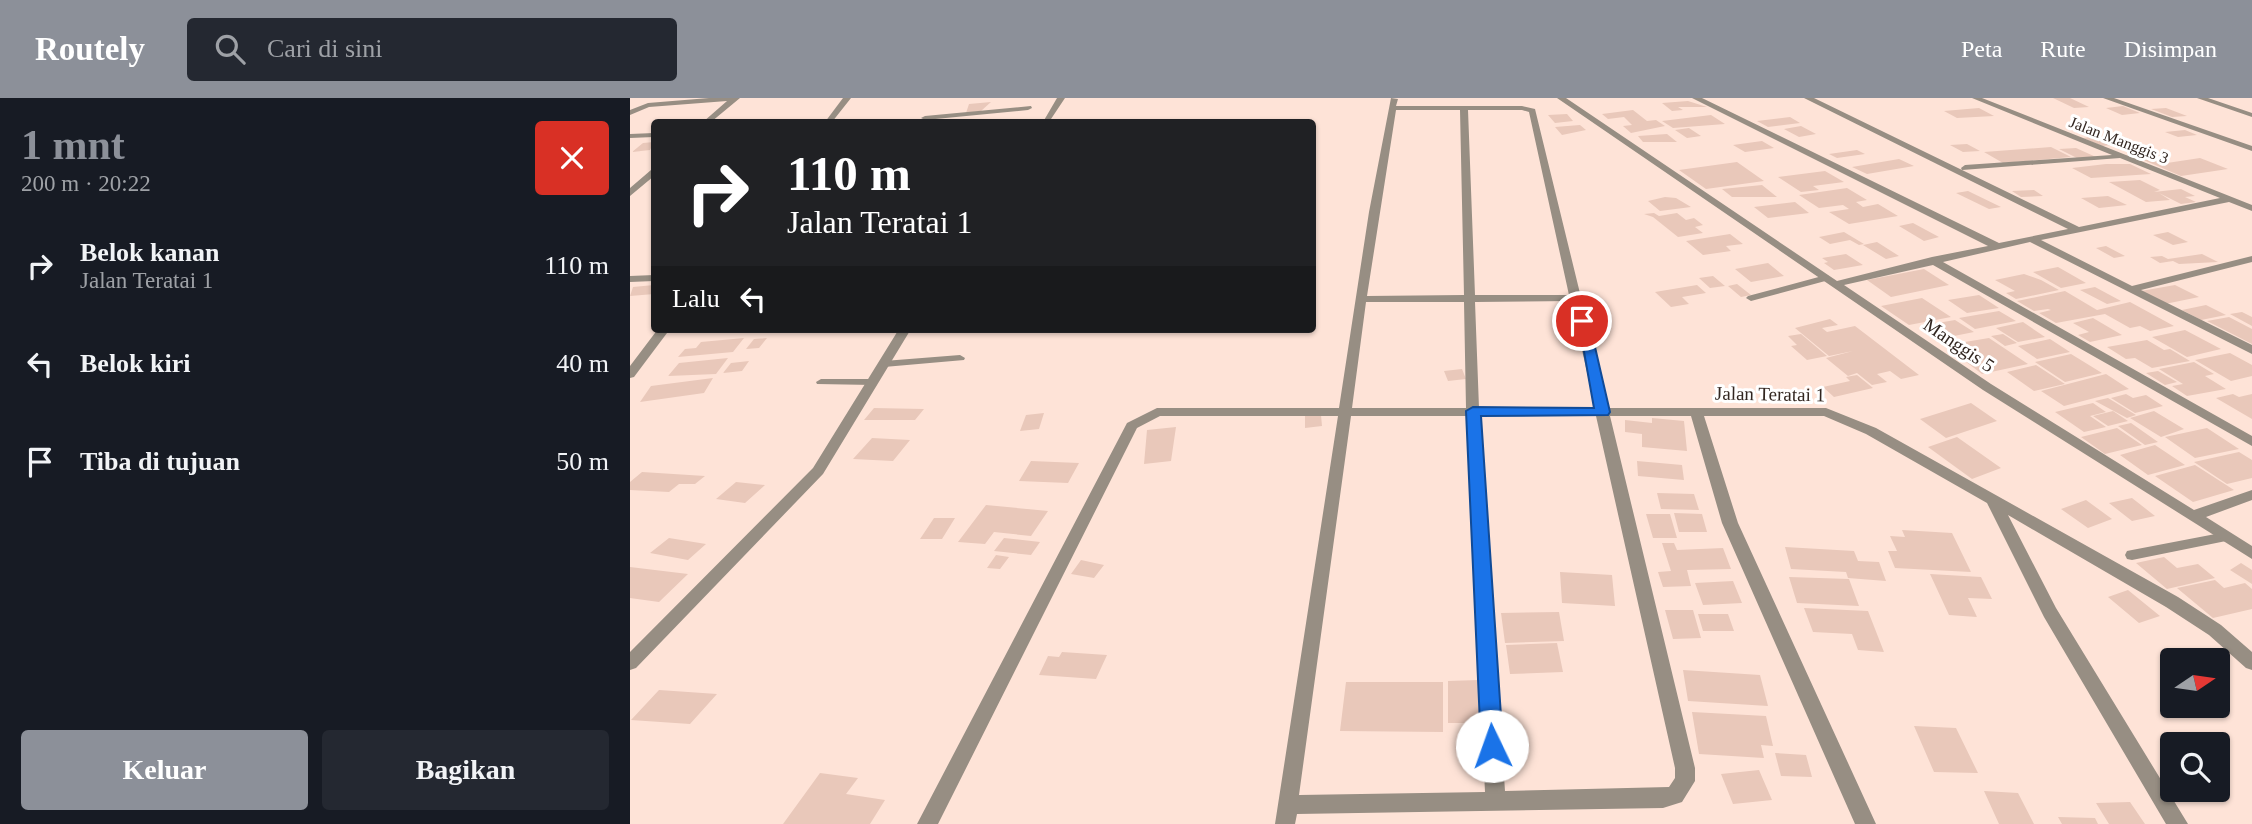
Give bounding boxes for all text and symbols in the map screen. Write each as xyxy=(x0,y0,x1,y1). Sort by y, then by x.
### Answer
search box xyxy=(187,18,677,81)
icon: search xyxy=(211,30,249,68)
text: Routely xyxy=(35,31,145,67)
text: Cari di sini xyxy=(267,34,383,63)
text: Peta xyxy=(1961,36,2002,62)
text: Rute xyxy=(2040,36,2086,62)
text: Disimpan xyxy=(2124,36,2217,62)
street label: Jalan Manggis 3 xyxy=(2067,113,2171,168)
button: close xyxy=(535,121,609,195)
text: 1 mnt xyxy=(21,122,125,168)
text: 110 m xyxy=(787,146,911,201)
icon: right xyxy=(672,147,763,238)
text: 200 m · 20:22 xyxy=(21,171,151,196)
text: Jalan Teratai 1 xyxy=(787,204,973,240)
text: Belok kanan xyxy=(80,238,219,267)
icon: right xyxy=(21,247,59,285)
text: 110 m xyxy=(544,251,609,280)
text: Jalan Teratai 1 xyxy=(80,268,213,293)
icon: left xyxy=(734,280,772,318)
text: Lalu xyxy=(672,284,720,313)
pin xyxy=(1552,291,1612,351)
icon: arrive xyxy=(1563,302,1601,340)
street label: Manggis 5 xyxy=(1920,314,1998,376)
icon: left xyxy=(21,345,59,383)
text: Belok kiri xyxy=(80,349,191,378)
text: 40 m xyxy=(556,349,609,378)
street label: Jalan Teratai 1 xyxy=(1715,383,1825,405)
icon: arrive xyxy=(21,443,59,481)
text: Tiba di tujuan xyxy=(80,447,240,476)
text: 50 m xyxy=(556,447,609,476)
north arrow xyxy=(2160,648,2230,718)
map controls xyxy=(2160,648,2230,802)
position arrow xyxy=(1455,709,1529,783)
button: Keluar xyxy=(21,730,308,810)
button: Bagikan xyxy=(322,730,609,810)
button: search xyxy=(2160,732,2230,802)

